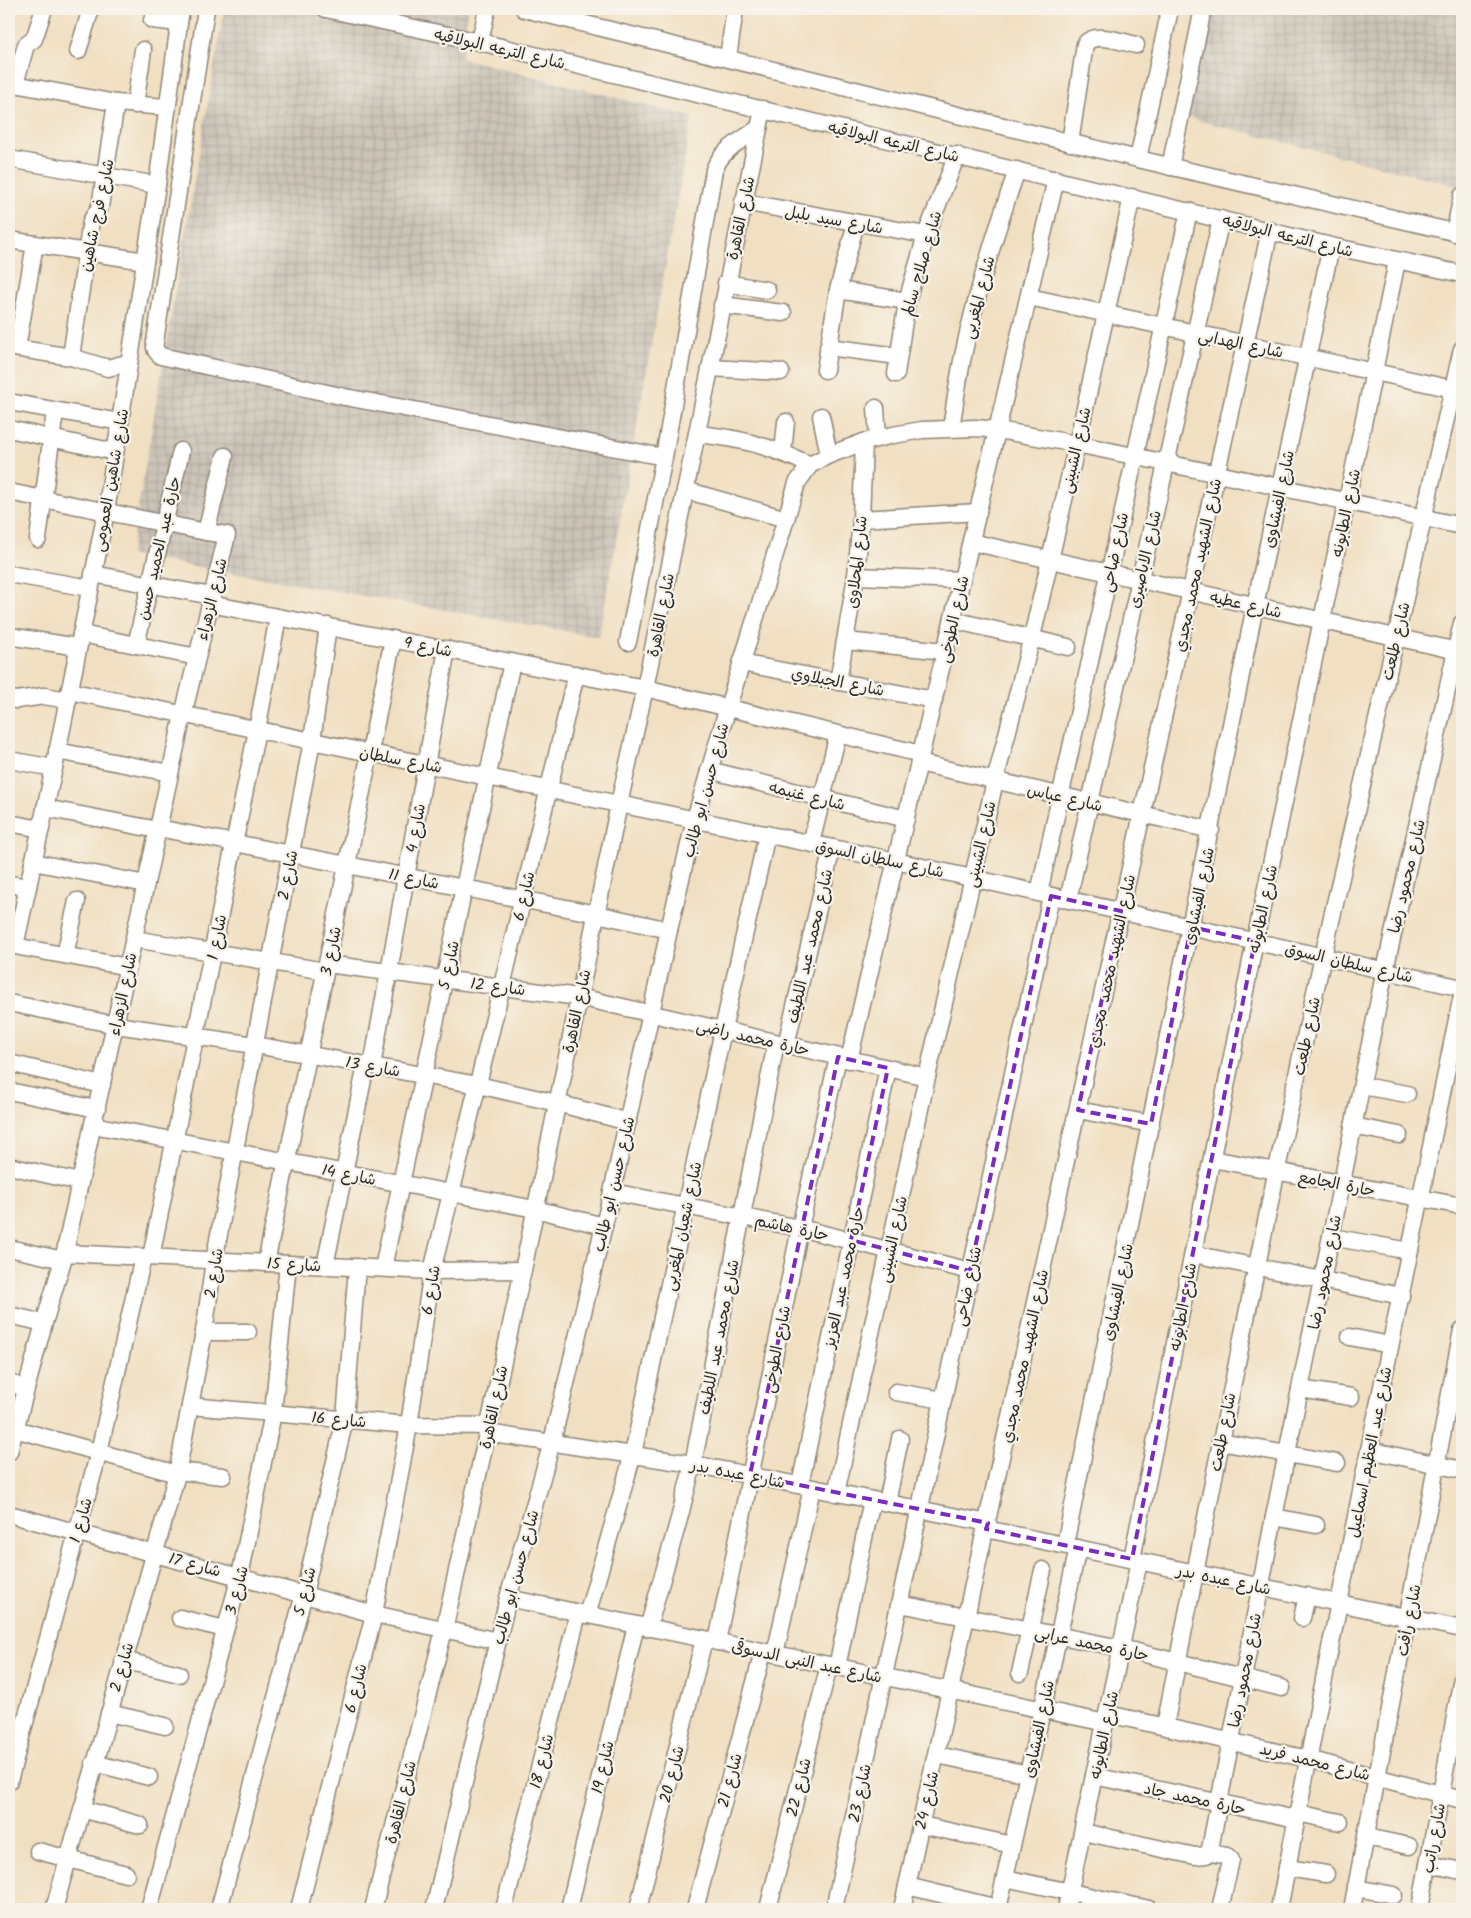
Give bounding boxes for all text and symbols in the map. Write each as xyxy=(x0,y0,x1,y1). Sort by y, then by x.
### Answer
street label: شارع الترعه البولاقيه xyxy=(432,22,568,77)
street label: شارع الترعه البولاقيه xyxy=(826,115,962,170)
street label: شارع فرج شاهين xyxy=(73,157,122,274)
street label: شارع القاهرة xyxy=(720,174,763,262)
street label: شارع سيد بلبل xyxy=(783,200,885,241)
street label: شارع صلاح سالم xyxy=(895,208,949,319)
street label: شارع الترعه البولاقيه xyxy=(1220,208,1356,265)
street label: شارع المغربى xyxy=(956,253,1003,342)
street label: شارع الهدابى xyxy=(1196,323,1286,366)
street label: شارع الشبينى xyxy=(1054,405,1099,496)
street label: شارع شاهين العمومى xyxy=(87,407,136,554)
street label: شارع الفيشاوى xyxy=(1257,448,1302,551)
street label: شارع الطابونه xyxy=(1325,467,1368,560)
street label: حارة عبد الحميد حسن xyxy=(131,474,188,623)
street label: شارع الشهيد محمد مجدي xyxy=(1168,476,1229,654)
street label: شارع الاباصيرى xyxy=(1122,508,1169,611)
street label: شارع ضاحى xyxy=(1095,510,1136,595)
street label: شارع المحلاوى xyxy=(840,514,875,610)
street label: شارع الزهراء xyxy=(190,555,235,643)
street label: شارع القاهرة xyxy=(641,571,682,659)
street label: شارع الطوخى xyxy=(932,573,977,665)
street label: شارع عطيه xyxy=(1207,585,1284,626)
street label: شارع طلعت xyxy=(1375,600,1418,683)
street label: شارع 9 xyxy=(401,631,454,664)
street label: شارع الجبلاوي xyxy=(789,661,886,704)
street label: شارع حسن ابو طالب xyxy=(676,720,736,861)
street label: شارع سلطان xyxy=(357,740,444,781)
street label: شارع غنيمه xyxy=(766,775,848,818)
street label: شارع عباس xyxy=(1024,778,1105,819)
street label: شارع الشبينى xyxy=(959,799,1004,890)
street label: شارع 4 xyxy=(400,802,433,855)
street label: شارع محمود رضا xyxy=(1382,817,1433,936)
street label: شارع سلطان السوق xyxy=(813,834,946,885)
street label: شارع الفيشاوى xyxy=(1177,845,1222,948)
street label: شارع 2 xyxy=(271,848,306,902)
street label: شارع 11 xyxy=(386,862,441,897)
street label: شارع الطابونه xyxy=(1242,863,1285,956)
street label: شارع محمد عبد اللطيف xyxy=(781,867,840,1026)
street label: شارع 6 xyxy=(507,869,542,923)
street label: شارع الشهيد محمد مجدي xyxy=(1082,872,1143,1050)
street label: شارع 1 xyxy=(201,912,234,962)
street label: شارع 3 xyxy=(314,924,349,978)
street label: شارع سلطان السوق xyxy=(1282,937,1415,990)
street label: شارع 5 xyxy=(432,938,467,992)
street label: شارع الزهراء xyxy=(102,950,144,1038)
street label: شارع القاهرة xyxy=(556,967,599,1055)
street label: شارع 12 xyxy=(469,972,527,1003)
street label: شارع طلعت xyxy=(1287,995,1328,1078)
street label: حارة محمد راضى xyxy=(694,1013,812,1064)
street label: شارع 13 xyxy=(343,1050,402,1085)
street label: شارع حسن ابو طالب xyxy=(587,1114,642,1255)
street label: شارع 14 xyxy=(319,1158,378,1193)
street label: شارع شعبان المغربى xyxy=(658,1159,709,1293)
street label: حارة الجامع xyxy=(1296,1165,1377,1204)
street label: شارع الشبينى xyxy=(872,1194,915,1285)
street label: حارة محمد عبد العزيز xyxy=(817,1204,872,1353)
street label: حارة هاشم xyxy=(752,1208,831,1249)
street label: شارع محمود رضا xyxy=(1302,1213,1349,1332)
street label: شارع الفيشاوى xyxy=(1096,1241,1141,1344)
street label: شارع ضاحى xyxy=(948,1244,989,1329)
street label: شارع 2 xyxy=(198,1246,231,1300)
street label: شارع 15 xyxy=(266,1252,322,1279)
street label: شارع محمد عبد اللطيف xyxy=(692,1257,747,1417)
street label: شارع الطابونه xyxy=(1163,1261,1204,1354)
street label: شارع 6 xyxy=(415,1264,448,1317)
street label: شارع الشهيد محمد مجدي xyxy=(995,1267,1056,1445)
street label: شارع الطوخى xyxy=(757,1303,798,1395)
street label: شارع القاهرة xyxy=(473,1363,516,1451)
street label: شارع عبد العظيم اسماعيل xyxy=(1342,1364,1399,1540)
street label: شارع طلعت xyxy=(1204,1391,1243,1474)
street label: شارع 16 xyxy=(310,1406,367,1435)
street label: شارع عبده بدر xyxy=(686,1453,787,1496)
street label: شارع 1 xyxy=(63,1495,100,1546)
street label: شارع حسن ابو طالب xyxy=(486,1507,546,1648)
street label: شارع 17 xyxy=(166,1546,224,1584)
street label: شارع عبده بدر xyxy=(1172,1558,1273,1603)
street label: شارع 3 xyxy=(219,1563,256,1618)
street label: شارع 5 xyxy=(287,1564,324,1618)
street label: شارع رأفت xyxy=(1390,1582,1429,1658)
street label: شارع محمود رضا xyxy=(1222,1611,1269,1730)
street label: حارة محمد عرابى xyxy=(1032,1620,1151,1669)
street label: شارع عبد النبى الدسوقى xyxy=(729,1634,884,1691)
street label: شارع 2 xyxy=(103,1640,141,1695)
street label: شارع 6 xyxy=(338,1661,375,1716)
street label: شارع الفيشاوى xyxy=(1017,1678,1062,1781)
street label: شارع الطابونه xyxy=(1083,1689,1126,1782)
street label: شارع 18 xyxy=(524,1731,561,1791)
street label: شارع محمد فريد xyxy=(1257,1737,1373,1788)
street label: شارع 19 xyxy=(585,1738,622,1796)
street label: شارع 20 xyxy=(653,1743,692,1806)
street label: شارع 21 xyxy=(711,1750,750,1810)
street label: شارع 22 xyxy=(780,1755,819,1819)
street label: شارع القاهرة xyxy=(379,1758,424,1847)
street label: شارع 23 xyxy=(842,1762,879,1825)
street label: شارع 24 xyxy=(909,1769,946,1832)
street label: حارة محمد جاد xyxy=(1141,1776,1248,1822)
street label: شارع راتب xyxy=(1416,1801,1453,1875)

